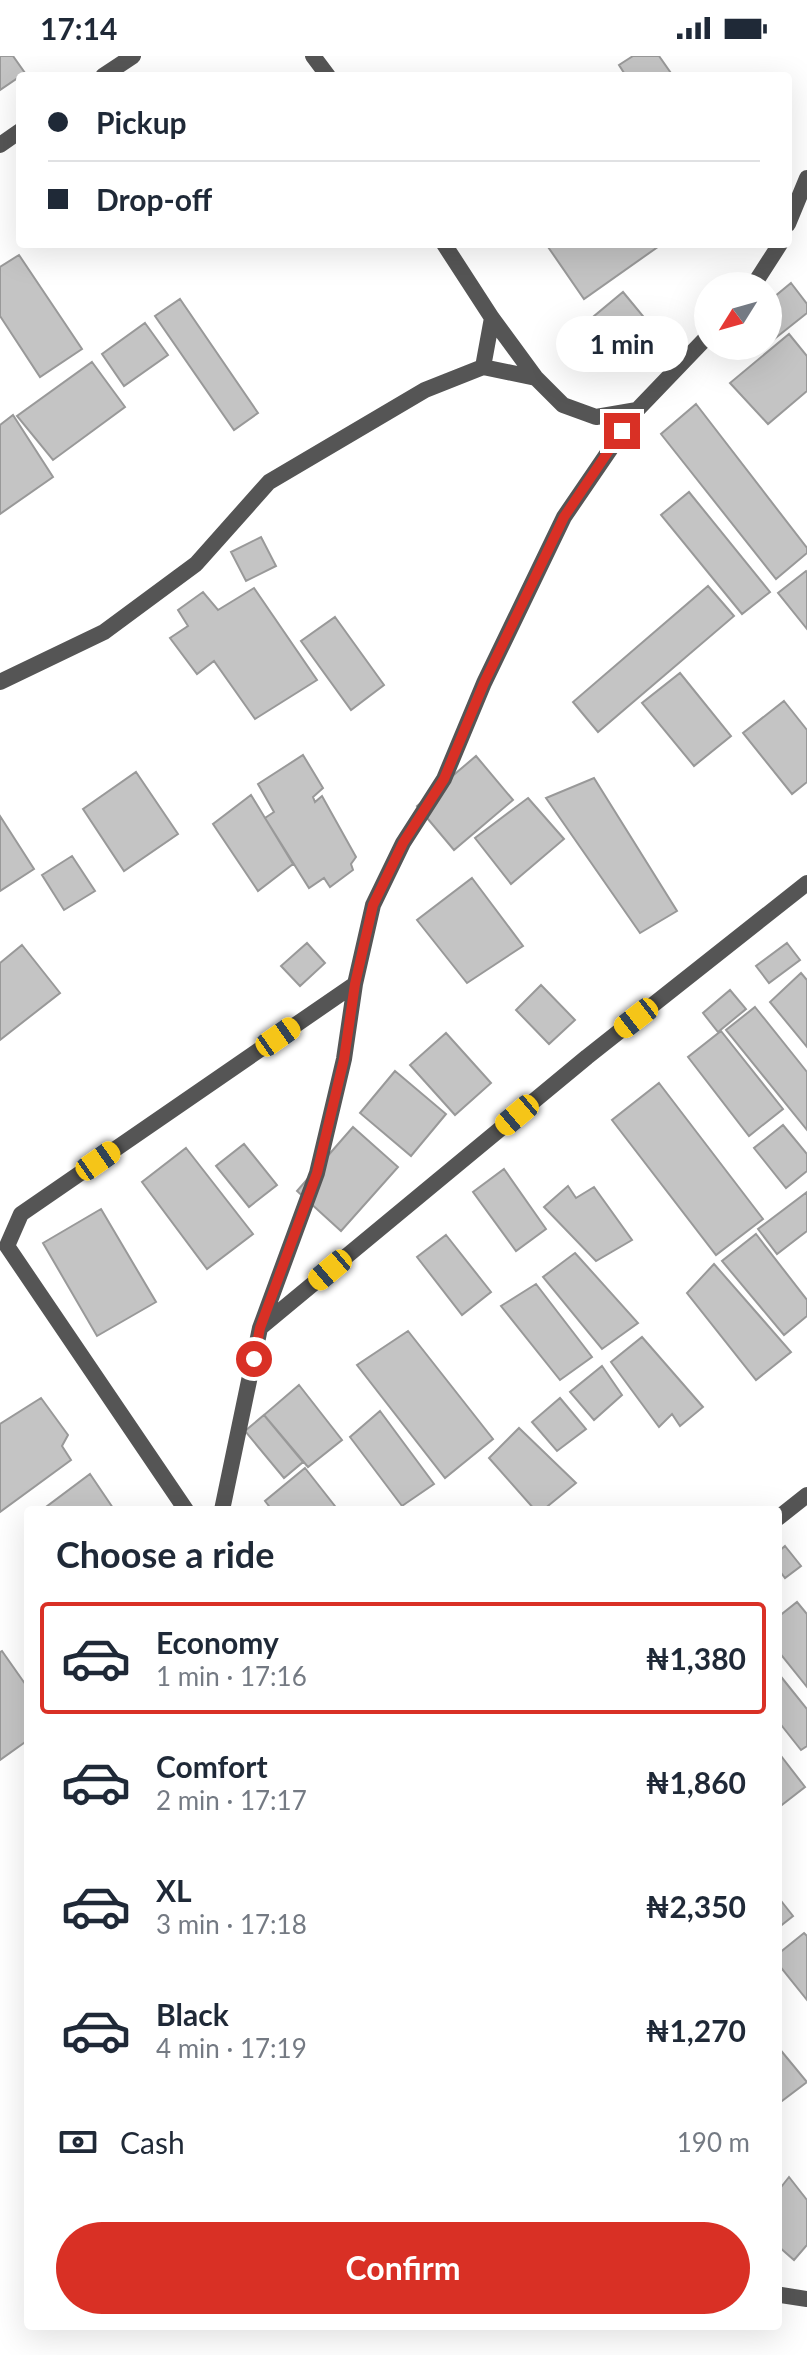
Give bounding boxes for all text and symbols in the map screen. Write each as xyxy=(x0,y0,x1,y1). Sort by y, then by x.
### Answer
text: 17:14 xyxy=(40,10,117,46)
text: Pickup xyxy=(96,104,187,140)
text: Drop-off xyxy=(96,181,212,217)
north arrow xyxy=(694,272,782,360)
map controls xyxy=(694,272,782,360)
callout: 1 min xyxy=(556,315,688,371)
text: 1 min xyxy=(590,328,654,360)
route end xyxy=(604,413,640,449)
car xyxy=(610,994,662,1042)
car xyxy=(251,1013,305,1061)
car xyxy=(491,1090,543,1140)
car xyxy=(71,1137,125,1185)
car xyxy=(304,1245,356,1295)
route start xyxy=(236,1341,272,1377)
text: Choose a ride xyxy=(56,1532,275,1576)
icon: car xyxy=(60,1622,132,1694)
text: Economy xyxy=(156,1624,279,1660)
text: ₦1,380 xyxy=(645,1640,746,1676)
text: 1 min · 17:16 xyxy=(156,1660,307,1692)
icon: car xyxy=(60,1746,132,1818)
text: Comfort xyxy=(156,1748,268,1784)
text: ₦1,860 xyxy=(645,1764,746,1800)
text: 2 min · 17:17 xyxy=(156,1784,307,1816)
icon: car xyxy=(60,1870,132,1942)
text: XL xyxy=(156,1872,192,1908)
text: ₦2,350 xyxy=(645,1888,746,1924)
text: 3 min · 17:18 xyxy=(156,1908,307,1940)
icon: car xyxy=(60,1994,132,2066)
text: Black xyxy=(156,1996,229,2032)
text: ₦1,270 xyxy=(645,2012,746,2048)
text: 4 min · 17:19 xyxy=(156,2032,307,2064)
icon: cash xyxy=(56,2120,100,2164)
text: Cash xyxy=(120,2124,185,2160)
text: 190 m xyxy=(677,2126,750,2158)
button: Confirm xyxy=(56,2222,750,2314)

